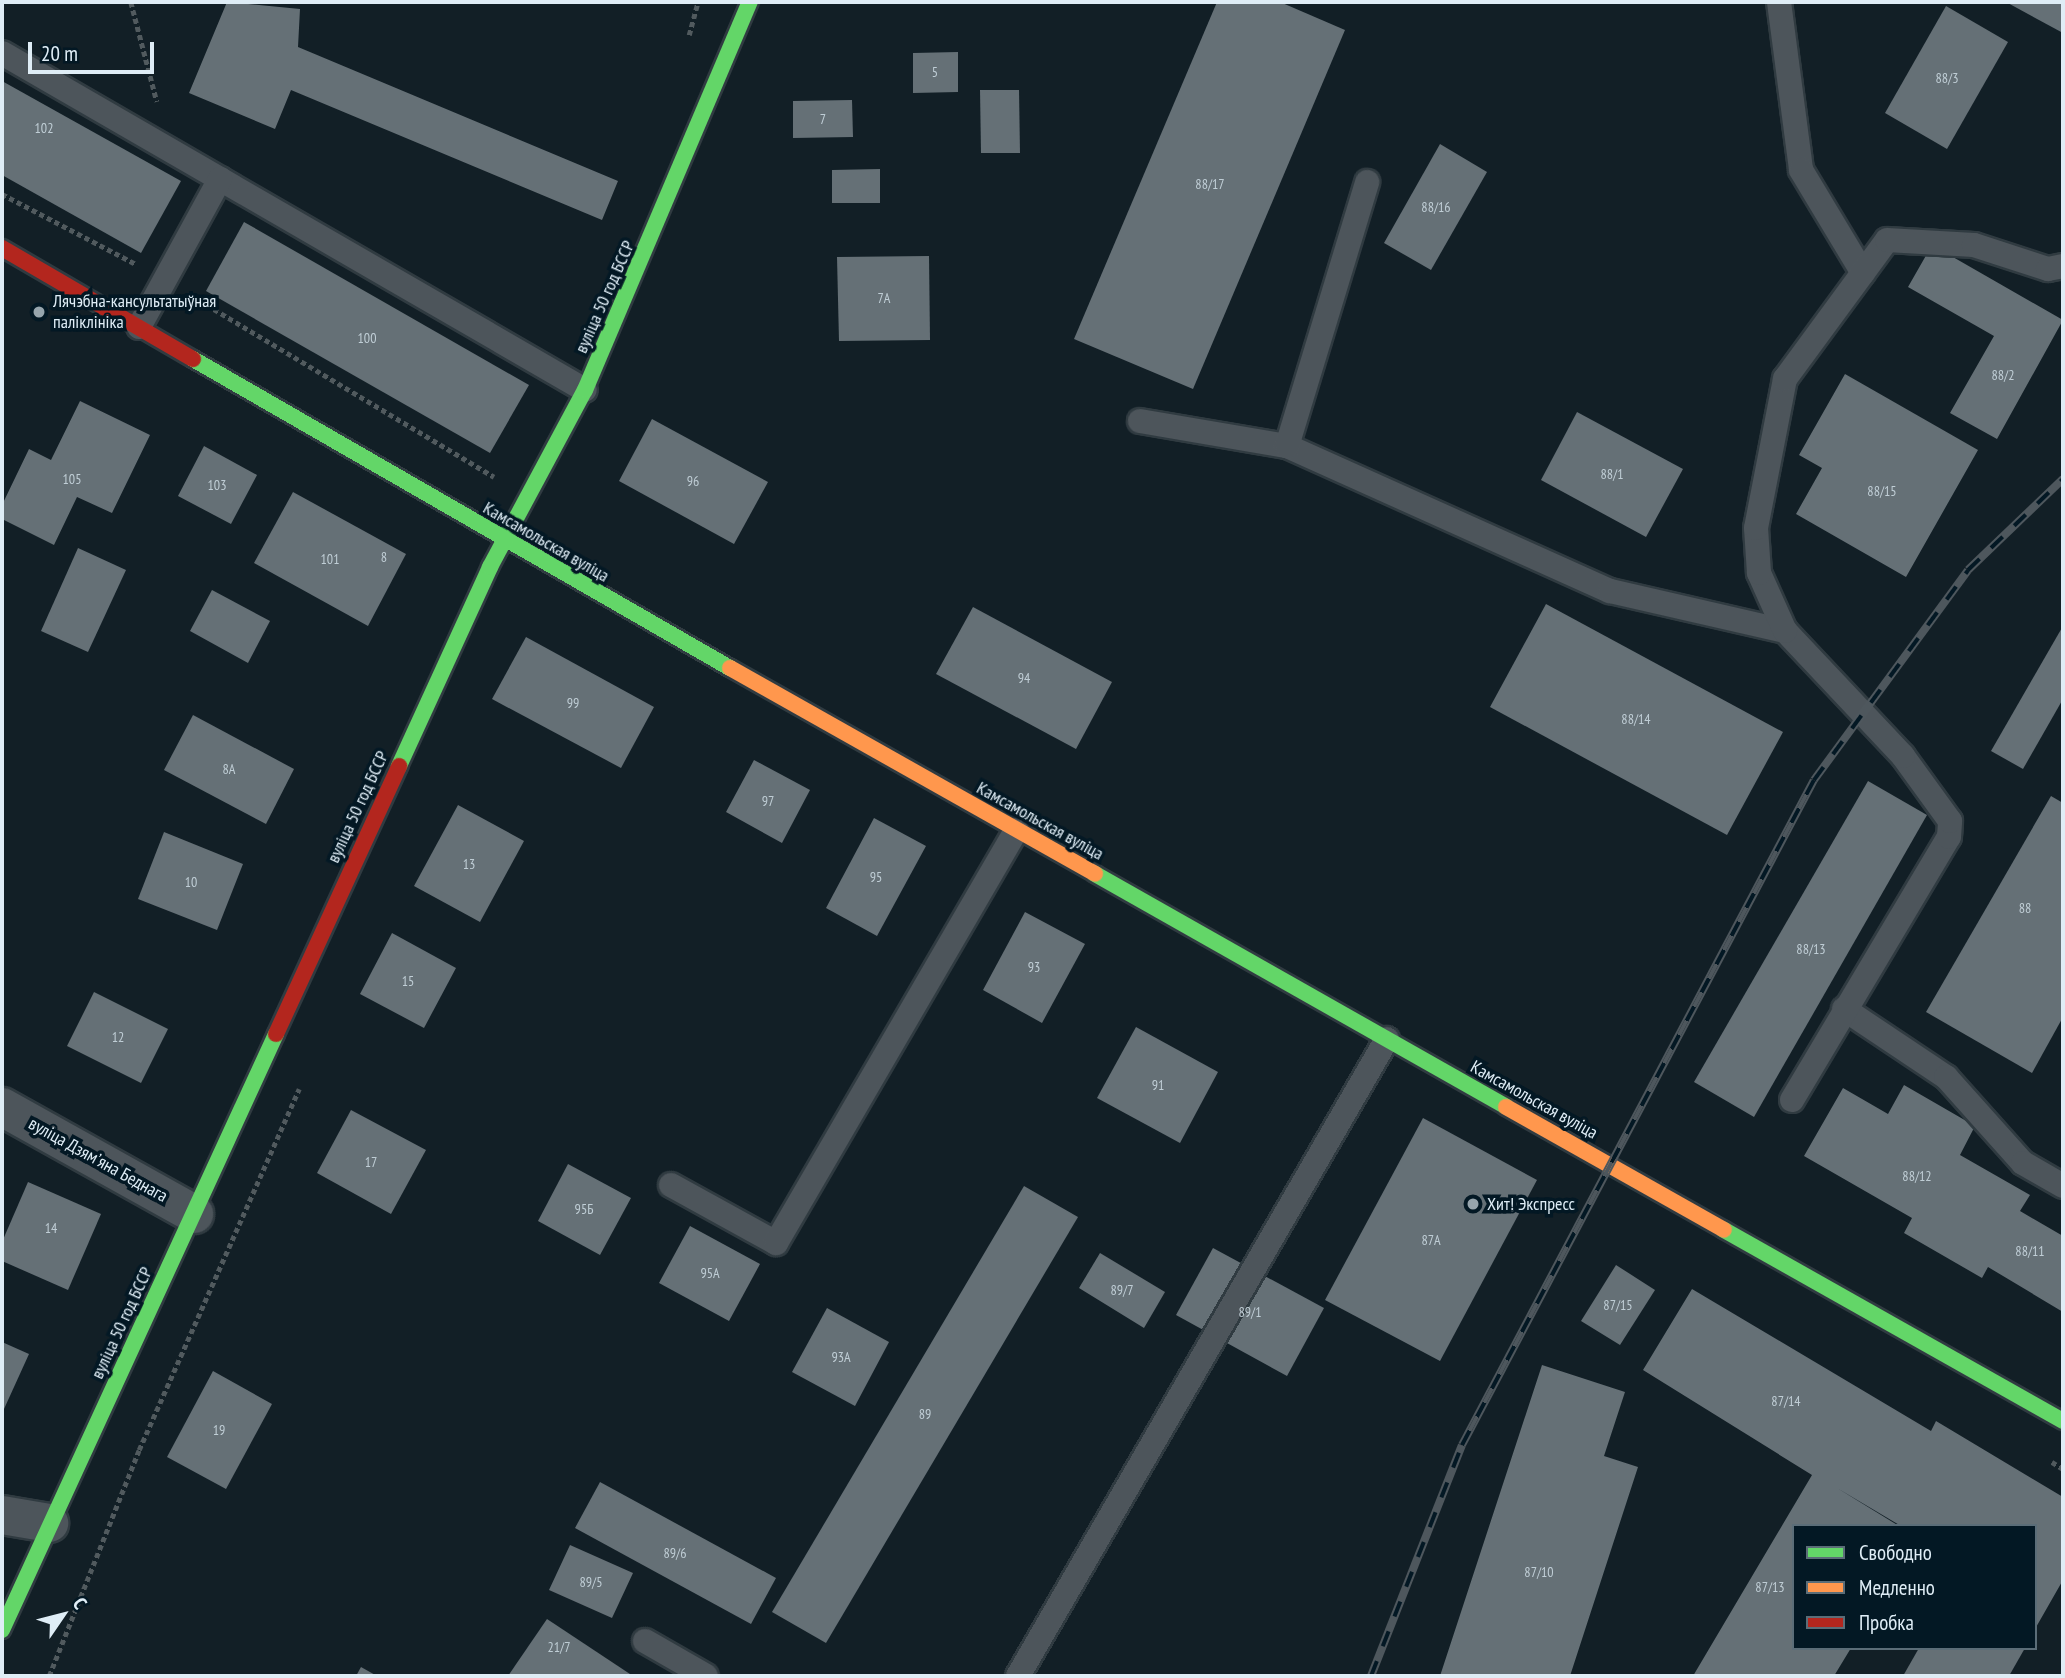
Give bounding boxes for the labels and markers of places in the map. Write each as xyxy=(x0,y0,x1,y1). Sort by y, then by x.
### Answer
place label: Лячэбна-кансультатыўная паліклініка xyxy=(53,291,216,334)
marker: Лячэбна-кансультатыўная паліклініка xyxy=(31,304,47,320)
place label: Хит! Экспресс xyxy=(1487,1193,1575,1215)
marker: Хит! Экспресс xyxy=(1465,1196,1481,1212)

